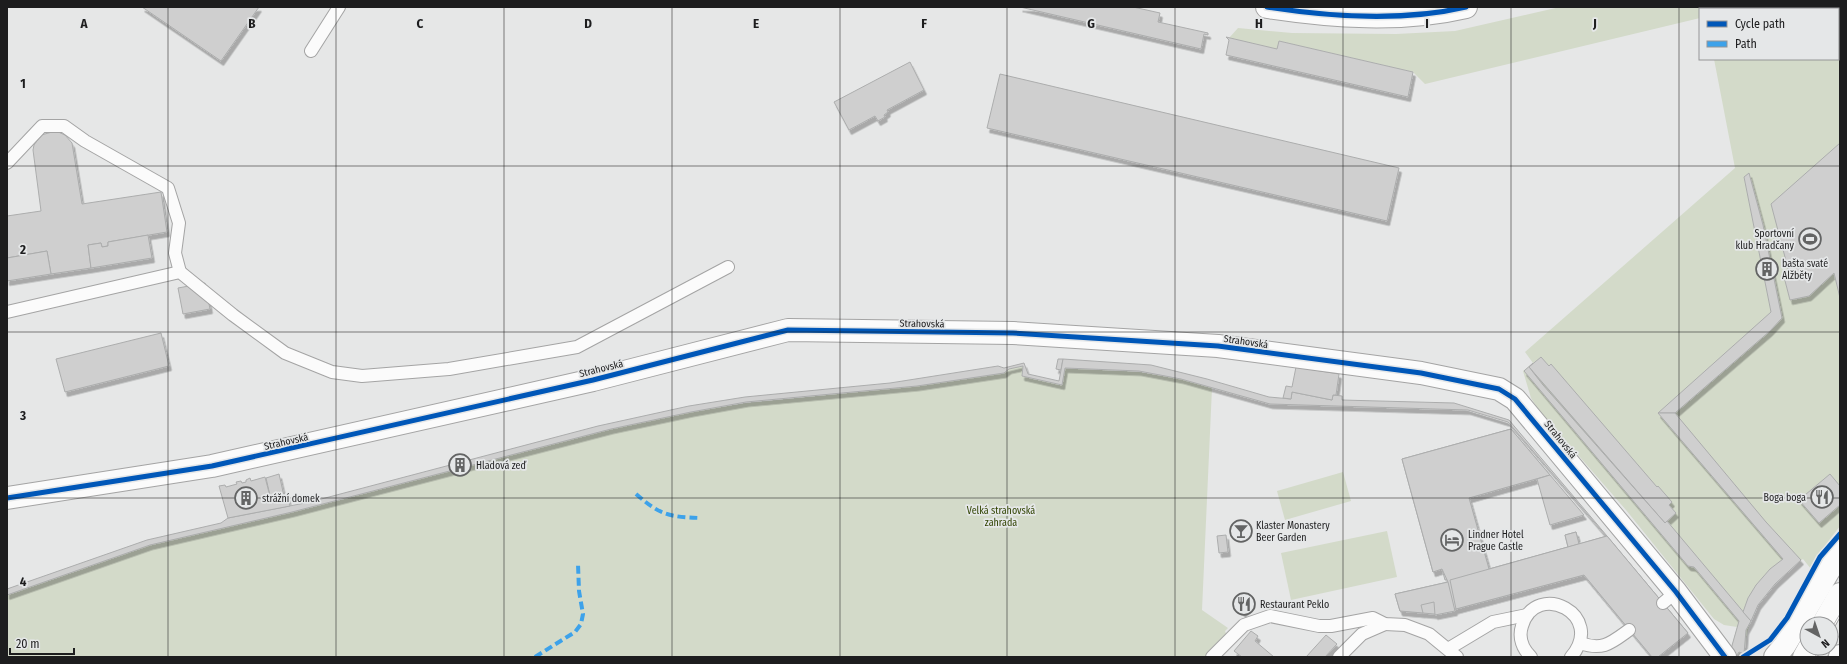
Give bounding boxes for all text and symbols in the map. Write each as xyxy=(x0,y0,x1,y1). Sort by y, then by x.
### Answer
legend xyxy=(1699,8,1839,60)
text: A xyxy=(79,16,88,31)
text: B xyxy=(248,16,256,31)
text: C xyxy=(417,16,424,31)
text: D xyxy=(584,16,592,31)
text: E xyxy=(753,16,759,31)
text: F xyxy=(921,16,927,31)
text: G xyxy=(1087,16,1095,31)
text: H xyxy=(1255,16,1263,31)
text: I xyxy=(1425,16,1429,31)
text: J xyxy=(1592,16,1597,31)
text: Cycle path xyxy=(1735,17,1785,31)
text: Path xyxy=(1735,37,1757,51)
text: 1 xyxy=(20,76,26,91)
sports icon: Sportovní klub Hradčany xyxy=(1797,226,1823,252)
place label: Sportovní klub Hradčany xyxy=(1736,227,1795,252)
text: 2 xyxy=(19,242,26,257)
building icon: bašta svaté Alžběty xyxy=(1754,256,1780,282)
place label: bašta svaté Alžběty xyxy=(1782,258,1828,282)
street label: Strahovská xyxy=(899,318,945,330)
street label: Strahovská xyxy=(1223,333,1269,351)
street label: Strahovská xyxy=(578,358,625,380)
text: 3 xyxy=(19,408,26,423)
street label: Strahovská xyxy=(1541,418,1579,461)
street label: Strahovská xyxy=(263,431,310,453)
building icon: Hladová zeď xyxy=(447,452,473,478)
place label: Hladová zeď xyxy=(476,460,527,472)
restaurant icon: Boga boga xyxy=(1809,484,1835,510)
building icon: strážní domek xyxy=(233,485,259,511)
place label: strážní domek xyxy=(262,492,320,505)
place label: Boga boga xyxy=(1764,492,1806,504)
park label: Velká strahovská zahrada xyxy=(967,505,1035,529)
bar icon: Klaster Monastery Beer Garden xyxy=(1228,518,1254,544)
place label: Klaster Monastery Beer Garden xyxy=(1256,520,1330,544)
hotel icon: Lindner Hotel Prague Castle xyxy=(1439,527,1465,553)
place label: Lindner Hotel Prague Castle xyxy=(1468,529,1524,553)
text: 4 xyxy=(20,574,27,589)
restaurant icon: Restaurant Peklo xyxy=(1231,591,1257,617)
place label: Restaurant Peklo xyxy=(1260,599,1329,611)
north arrow xyxy=(1799,616,1839,656)
scale bar xyxy=(10,630,74,656)
text: N xyxy=(1818,636,1832,650)
text: 20 m xyxy=(16,637,40,651)

